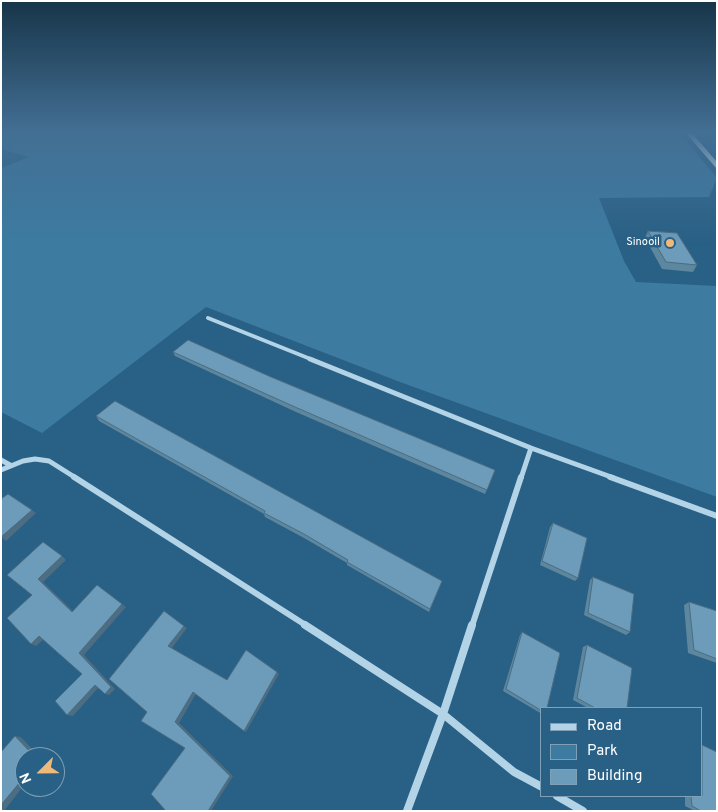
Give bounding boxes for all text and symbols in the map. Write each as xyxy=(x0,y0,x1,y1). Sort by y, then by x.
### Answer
place label: Sinooil xyxy=(626,236,660,250)
marker: Sinooil xyxy=(664,237,676,249)
legend xyxy=(540,707,703,797)
text: Road xyxy=(587,717,622,736)
text: Park xyxy=(587,742,618,761)
north arrow xyxy=(15,747,65,797)
text: Building xyxy=(587,767,642,786)
text: N xyxy=(17,770,36,786)

